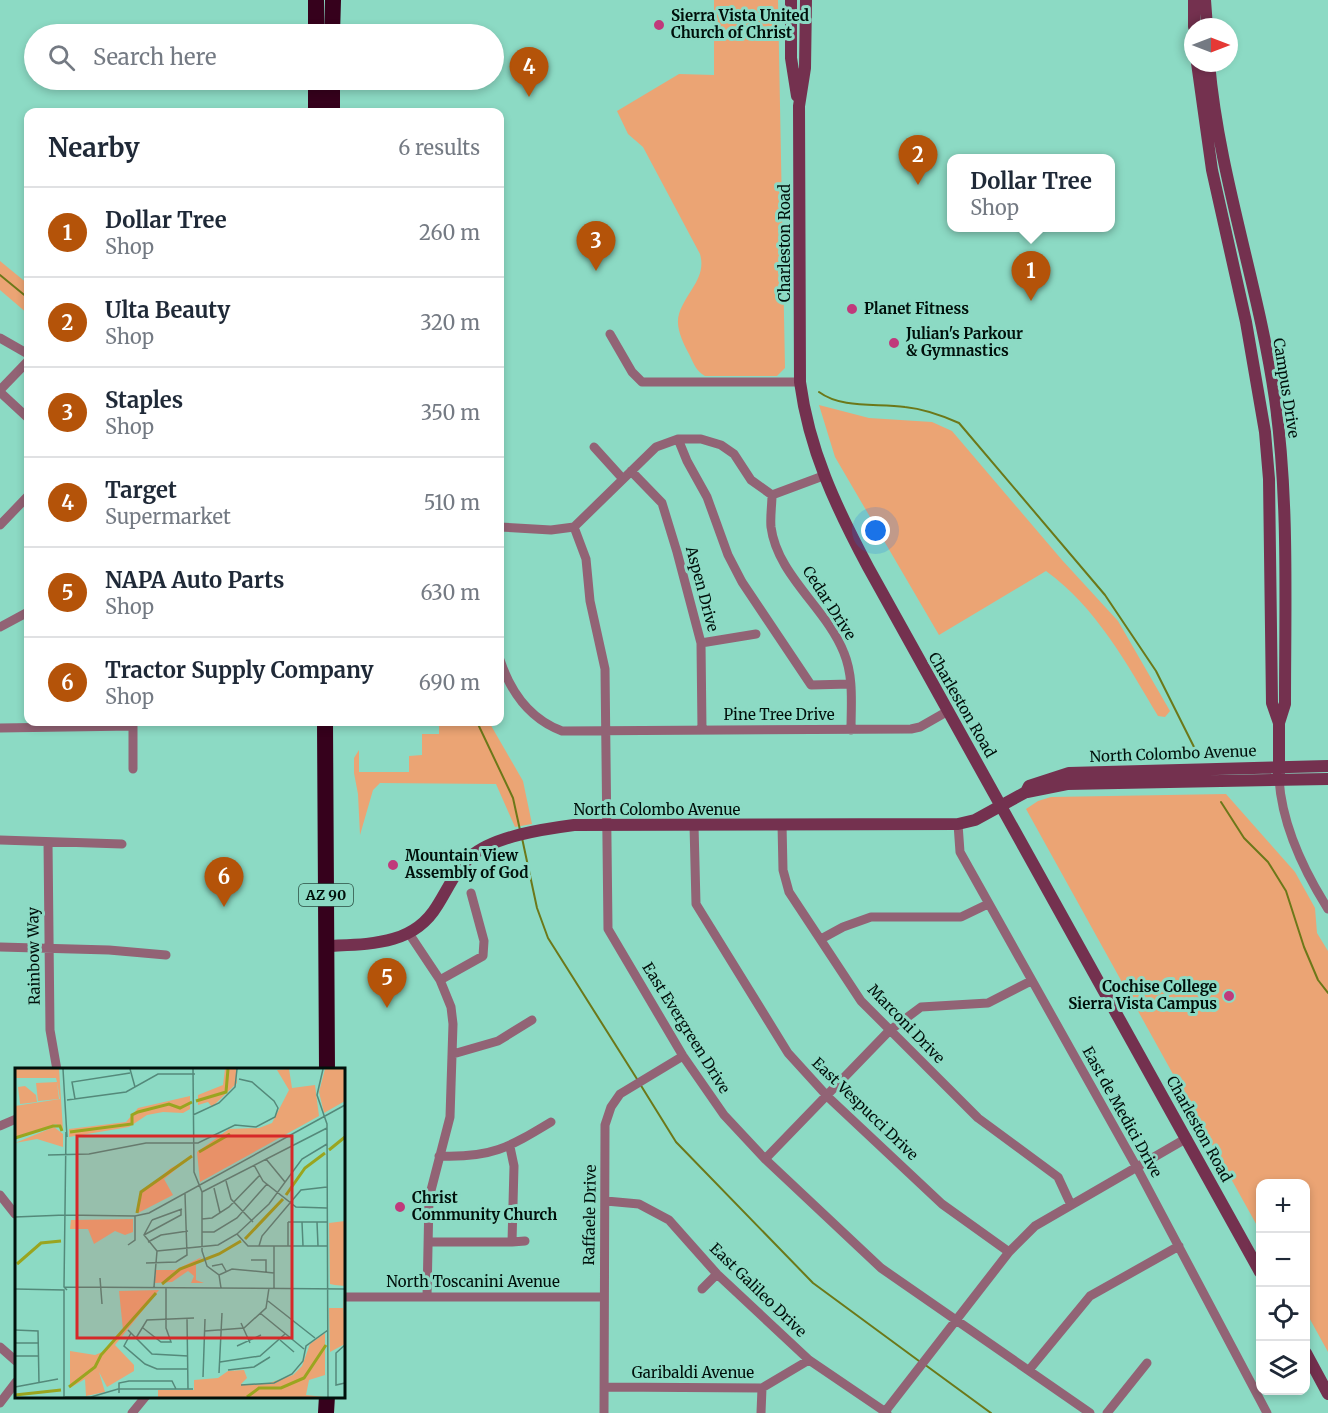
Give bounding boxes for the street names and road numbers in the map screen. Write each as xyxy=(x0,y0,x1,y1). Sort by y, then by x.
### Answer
street label: Charleston Road xyxy=(775,184,794,302)
street label: Campus Drive xyxy=(1269,337,1304,439)
street label: Aspen Drive xyxy=(682,543,723,634)
street label: Cedar Drive xyxy=(799,562,860,643)
street label: Charleston Road xyxy=(925,649,1000,761)
street label: Pine Tree Drive xyxy=(724,705,835,724)
street label: North Colombo Avenue xyxy=(1089,741,1257,766)
street label: North Colombo Avenue xyxy=(574,800,741,819)
road number: AZ 90 xyxy=(299,884,353,906)
street label: Rainbow Way xyxy=(23,906,44,1005)
street label: East Evergreen Drive xyxy=(638,959,734,1097)
street label: Marconi Drive xyxy=(864,980,949,1067)
street label: East de Medici Drive xyxy=(1078,1043,1166,1181)
street label: East Vespucci Drive xyxy=(808,1053,922,1164)
street label: Charleston Road xyxy=(1162,1072,1236,1185)
street label: Raffaele Drive xyxy=(579,1164,600,1266)
street label: East Galileo Drive xyxy=(706,1239,811,1341)
street label: North Toscanini Avenue xyxy=(386,1272,560,1291)
street label: Garibaldi Avenue xyxy=(632,1363,754,1382)

